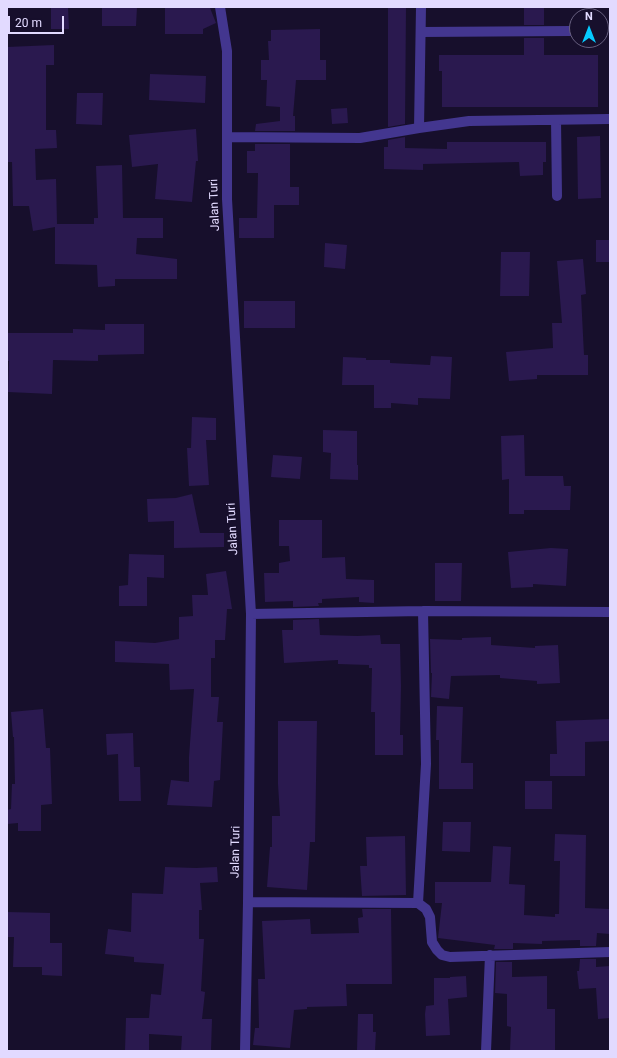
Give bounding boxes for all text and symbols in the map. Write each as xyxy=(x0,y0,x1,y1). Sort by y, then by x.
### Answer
scale bar xyxy=(10,8,66,34)
north arrow xyxy=(569,8,609,48)
text: N xyxy=(585,10,593,23)
text: 20 m xyxy=(15,16,42,30)
street label: Jalan Turi xyxy=(207,179,223,231)
street label: Jalan Turi xyxy=(224,502,242,556)
street label: Jalan Turi xyxy=(228,826,244,878)

